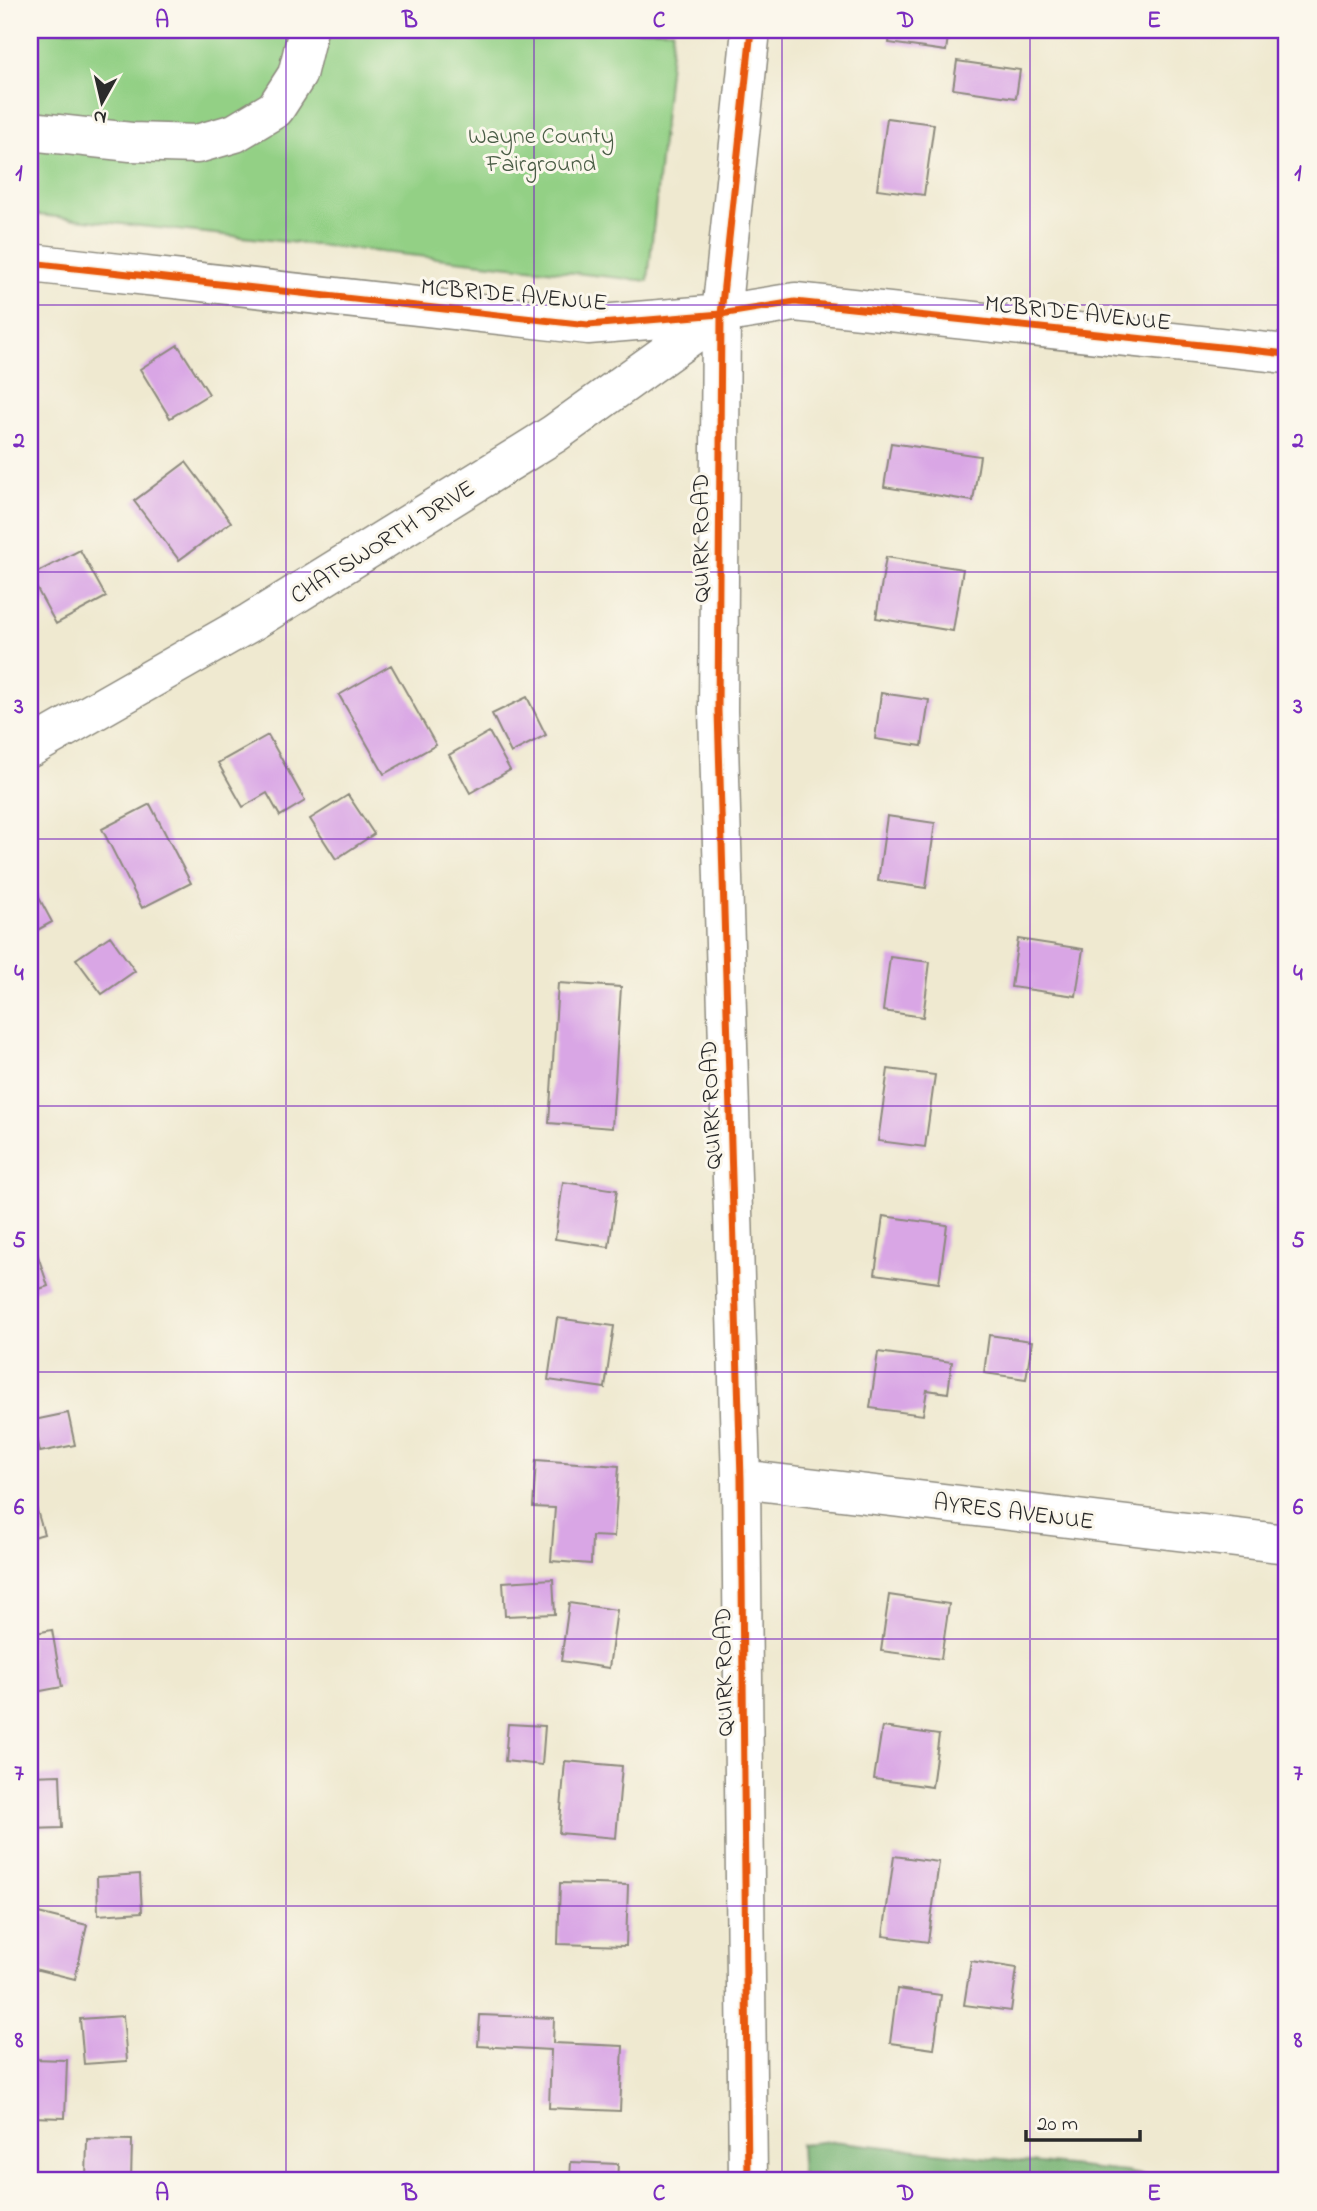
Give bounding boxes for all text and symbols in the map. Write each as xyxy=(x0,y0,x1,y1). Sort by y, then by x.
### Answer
text: A xyxy=(155,5,169,38)
text: B xyxy=(401,5,418,38)
text: C xyxy=(653,5,666,38)
text: D xyxy=(897,5,914,38)
text: E xyxy=(1147,5,1161,38)
north arrow xyxy=(66,66,136,136)
text: N xyxy=(92,102,108,131)
park label: Wayne County Fairground xyxy=(468,120,614,183)
text: 1 xyxy=(15,158,23,191)
text: 1 xyxy=(1294,158,1302,191)
street label: MCBRIDE AVENUE xyxy=(419,271,609,322)
street label: MCBRIDE AVENUE xyxy=(983,287,1173,342)
text: 2 xyxy=(12,425,25,458)
text: 2 xyxy=(1291,425,1304,458)
street label: CHATSWORTH DRIVE xyxy=(284,472,482,614)
street label: QUIRK ROAD xyxy=(685,474,720,602)
text: 3 xyxy=(13,691,24,724)
text: 3 xyxy=(1292,691,1303,724)
text: 4 xyxy=(14,958,24,991)
text: 4 xyxy=(1293,958,1303,991)
street label: QUIRK ROAD xyxy=(693,1040,732,1170)
text: 5 xyxy=(12,1225,26,1258)
text: 5 xyxy=(1291,1225,1305,1258)
street label: AYRES AVENUE xyxy=(931,1486,1096,1541)
text: 6 xyxy=(14,1492,25,1525)
text: 6 xyxy=(1293,1492,1304,1525)
street label: QUIRK ROAD xyxy=(707,1607,744,1737)
text: 7 xyxy=(14,1758,24,1791)
text: 7 xyxy=(1293,1758,1303,1791)
text: 8 xyxy=(14,2025,24,2058)
text: 8 xyxy=(1293,2025,1303,2058)
scale bar xyxy=(1026,2099,1140,2143)
text: 20 m xyxy=(1037,2110,1078,2140)
text: A xyxy=(155,2178,169,2211)
text: B xyxy=(401,2178,418,2211)
text: C xyxy=(653,2178,666,2211)
text: D xyxy=(897,2178,914,2211)
text: E xyxy=(1147,2178,1161,2211)

